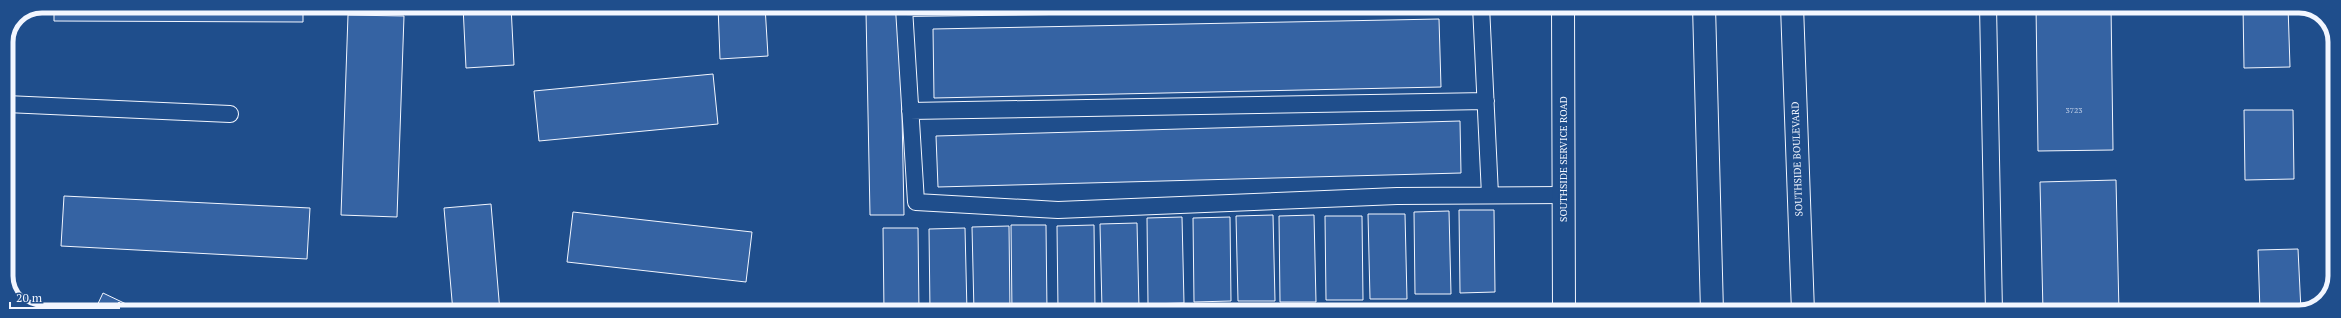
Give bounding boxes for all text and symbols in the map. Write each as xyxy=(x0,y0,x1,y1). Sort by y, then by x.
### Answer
street label: SOUTHSIDE SERVICE ROAD xyxy=(1557,96,1570,222)
street label: SOUTHSIDE BOULEVARD xyxy=(1788,101,1806,217)
house number: 3723 xyxy=(2065,105,2083,115)
scale bar xyxy=(10,284,119,310)
text: 20 m xyxy=(16,290,43,305)

